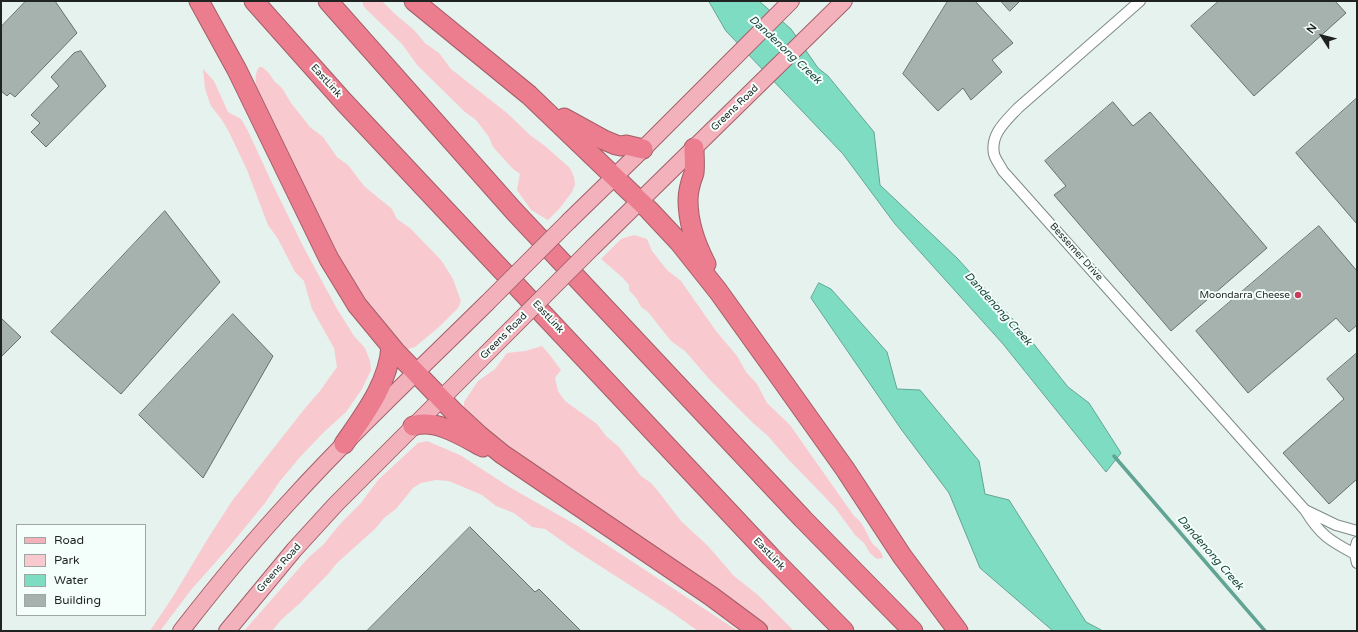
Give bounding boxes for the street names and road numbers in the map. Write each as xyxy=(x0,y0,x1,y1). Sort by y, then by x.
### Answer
street label: EastLink xyxy=(308,62,344,100)
street label: Greens Road xyxy=(709,82,761,134)
street label: Bessemer Drive xyxy=(1047,221,1105,283)
street label: EastLink xyxy=(530,298,566,336)
street label: Greens Road xyxy=(478,310,530,362)
street label: EastLink xyxy=(751,535,787,573)
street label: Greens Road xyxy=(254,541,304,595)

